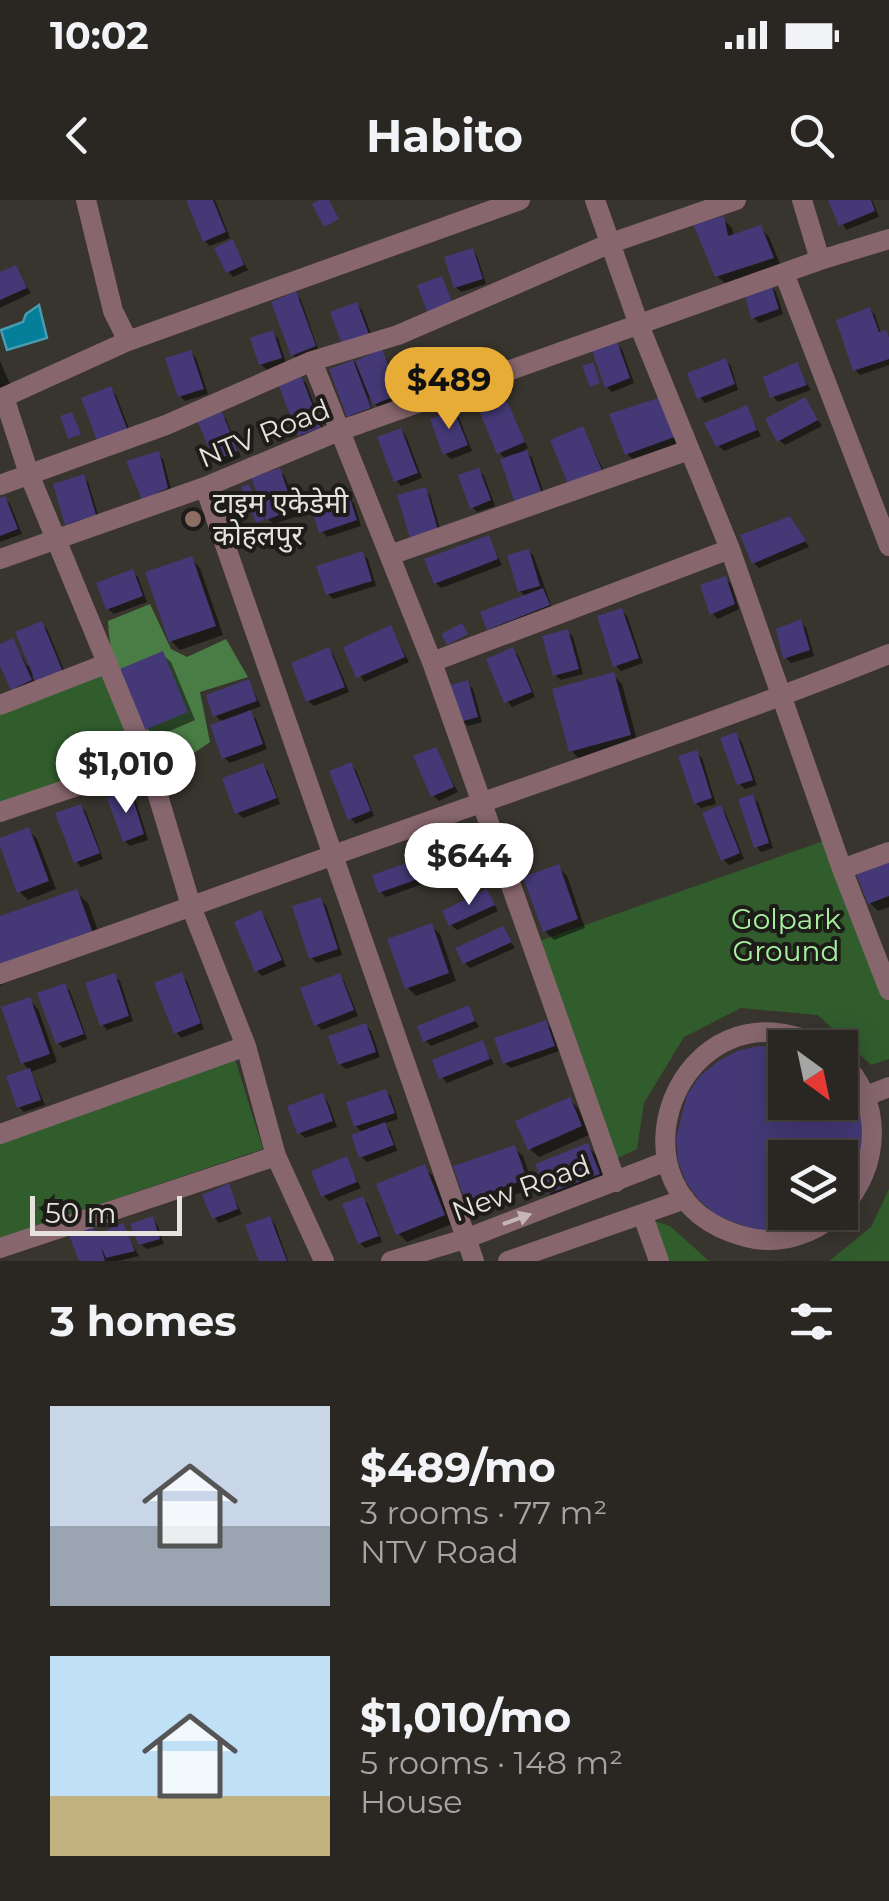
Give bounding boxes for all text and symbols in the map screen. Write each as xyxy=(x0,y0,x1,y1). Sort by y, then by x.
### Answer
text: 10:02 xyxy=(50,12,149,59)
icon: back xyxy=(50,108,105,163)
text: Habito xyxy=(366,108,523,163)
icon: search xyxy=(784,108,839,163)
pin: $489 xyxy=(390,347,508,432)
text: $489 xyxy=(407,360,491,399)
street label: NTV Road xyxy=(193,391,335,475)
place label: टाइम एकेडेमी कोहलपुर xyxy=(213,486,349,553)
marker: टाइम एकेडेमी कोहलपुर xyxy=(182,508,204,530)
pin: $1,010 xyxy=(45,731,207,816)
text: $1,010 xyxy=(78,744,174,783)
pin: $644 xyxy=(410,823,528,908)
text: $644 xyxy=(427,836,511,875)
park label: Golpark Ground xyxy=(731,902,841,968)
north arrow xyxy=(768,1030,858,1120)
map controls xyxy=(768,1030,858,1230)
button: layers xyxy=(768,1140,858,1230)
street label: New Road xyxy=(447,1147,595,1229)
scale bar xyxy=(30,1191,182,1236)
text: 50 m xyxy=(45,1196,116,1230)
one-way arrow xyxy=(502,1211,532,1226)
icon: filters xyxy=(784,1294,839,1349)
text: 3 homes xyxy=(50,1295,236,1347)
text: $489/mo xyxy=(360,1441,556,1493)
icon: home xyxy=(130,1446,250,1566)
text: 3 rooms · 77 m² xyxy=(360,1493,607,1532)
text: NTV Road xyxy=(360,1532,519,1571)
text: $1,010/mo xyxy=(360,1691,571,1743)
icon: home xyxy=(130,1696,250,1816)
text: 5 rooms · 148 m² xyxy=(360,1743,623,1782)
text: House xyxy=(360,1782,463,1821)

